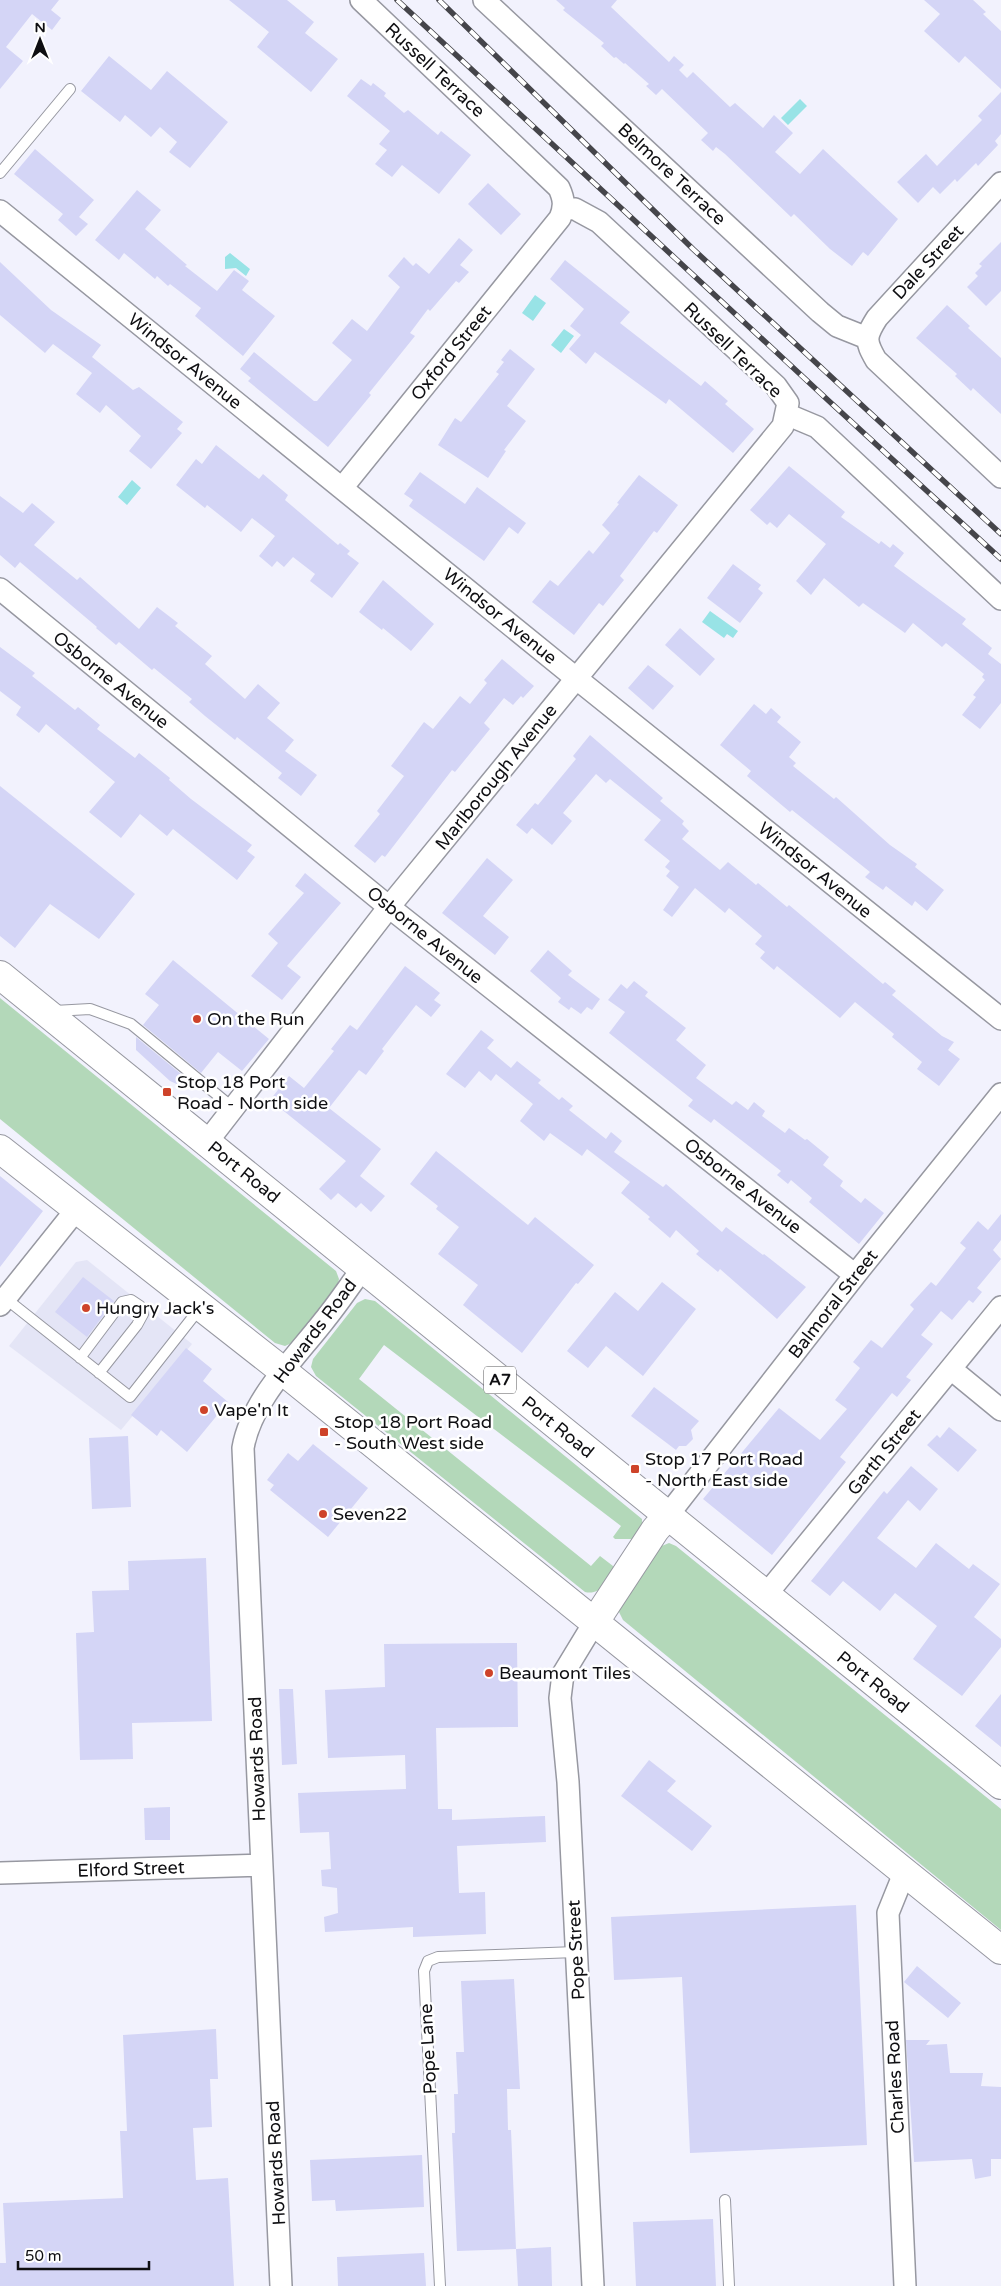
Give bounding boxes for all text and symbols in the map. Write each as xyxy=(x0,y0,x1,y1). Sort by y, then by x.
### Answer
north arrow xyxy=(15,15,65,65)
street label: Russell Terrace xyxy=(381,18,489,122)
text: N xyxy=(34,19,46,36)
street label: Belmore Terrace xyxy=(613,118,731,230)
street label: Dale Street xyxy=(888,220,968,304)
street label: Russell Terrace xyxy=(679,297,787,403)
street label: Oxford Street xyxy=(406,301,496,405)
street label: Windsor Avenue xyxy=(124,308,246,414)
street label: Windsor Avenue xyxy=(439,563,561,669)
street label: Osborne Avenue xyxy=(49,627,173,733)
street label: Marlborough Avenue xyxy=(430,700,562,854)
street label: Windsor Avenue xyxy=(754,817,876,923)
street label: Osborne Avenue xyxy=(363,882,487,988)
place label: On the Run xyxy=(207,1008,305,1030)
marker: On the Run xyxy=(191,1013,203,1025)
place label: Stop 18 Port Road - North side xyxy=(177,1071,328,1114)
marker: Stop 18 Port Road - North side xyxy=(161,1086,173,1098)
street label: Osborne Avenue xyxy=(680,1133,806,1239)
street label: Port Road xyxy=(203,1136,285,1208)
street label: Balmoral Street xyxy=(784,1245,882,1363)
street label: Howards Road xyxy=(269,1274,361,1388)
place label: Hungry Jack's xyxy=(96,1297,214,1319)
marker: Hungry Jack's xyxy=(80,1302,92,1314)
road number: A7 xyxy=(484,1366,516,1394)
street label: Port Road xyxy=(517,1391,599,1463)
place label: Vape'n It xyxy=(214,1399,289,1421)
marker: Vape'n It xyxy=(198,1404,210,1416)
street label: Garth Street xyxy=(843,1404,926,1500)
place label: Stop 18 Port Road - South West side xyxy=(334,1411,492,1454)
marker: Stop 18 Port Road - South West side xyxy=(318,1426,330,1438)
place label: Stop 17 Port Road - North East side xyxy=(645,1448,803,1491)
marker: Stop 17 Port Road - North East side xyxy=(629,1463,641,1475)
place label: Seven22 xyxy=(333,1503,407,1525)
marker: Seven22 xyxy=(317,1508,329,1520)
street label: Port Road xyxy=(832,1646,914,1718)
place label: Beaumont Tiles xyxy=(499,1662,631,1684)
marker: Beaumont Tiles xyxy=(483,1667,495,1679)
street label: Howards Road xyxy=(244,1696,270,1822)
street label: Elford Street xyxy=(77,1856,185,1882)
street label: Pope Street xyxy=(562,1899,590,2001)
street label: Pope Lane xyxy=(415,2003,441,2095)
street label: Charles Road xyxy=(881,2020,909,2134)
street label: Howards Road xyxy=(262,2100,290,2226)
scale bar xyxy=(18,2238,149,2270)
text: 50 m xyxy=(25,2247,62,2265)

